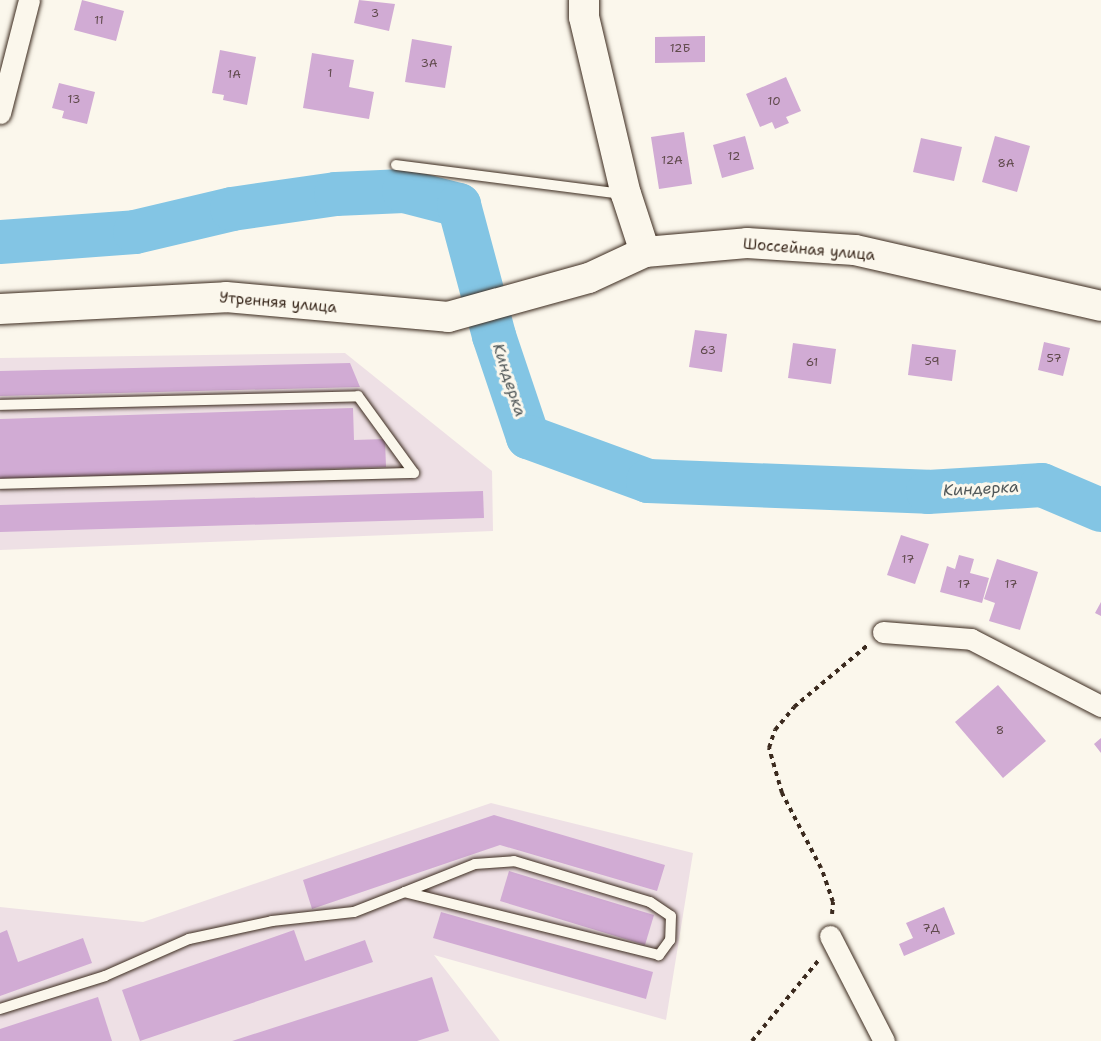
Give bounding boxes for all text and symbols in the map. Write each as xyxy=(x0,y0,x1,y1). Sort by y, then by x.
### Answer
house number: 3 xyxy=(371,7,379,21)
house number: 11 xyxy=(94,14,104,28)
house number: 12Б xyxy=(670,42,690,56)
house number: 3А xyxy=(420,57,438,71)
house number: 1 xyxy=(327,67,333,81)
house number: 1А xyxy=(227,68,241,82)
house number: 13 xyxy=(68,93,80,107)
house number: 10 xyxy=(767,95,781,109)
house number: 12 xyxy=(728,150,740,164)
house number: 12А xyxy=(661,154,683,168)
house number: 8А xyxy=(997,157,1015,171)
street label: Шоссейная улица xyxy=(742,235,876,265)
street label: Утренняя улица xyxy=(218,289,338,317)
water label: Киндерка xyxy=(488,341,530,419)
house number: 63 xyxy=(700,344,716,358)
house number: 57 xyxy=(1046,352,1062,366)
house number: 59 xyxy=(924,355,940,369)
house number: 61 xyxy=(806,356,818,370)
water label: Киндерка xyxy=(943,477,1019,501)
house number: 17 xyxy=(902,553,914,567)
house number: 17 xyxy=(958,578,970,592)
house number: 17 xyxy=(1005,578,1017,592)
house number: 8 xyxy=(996,724,1004,738)
house number: 7Д xyxy=(922,922,940,936)

